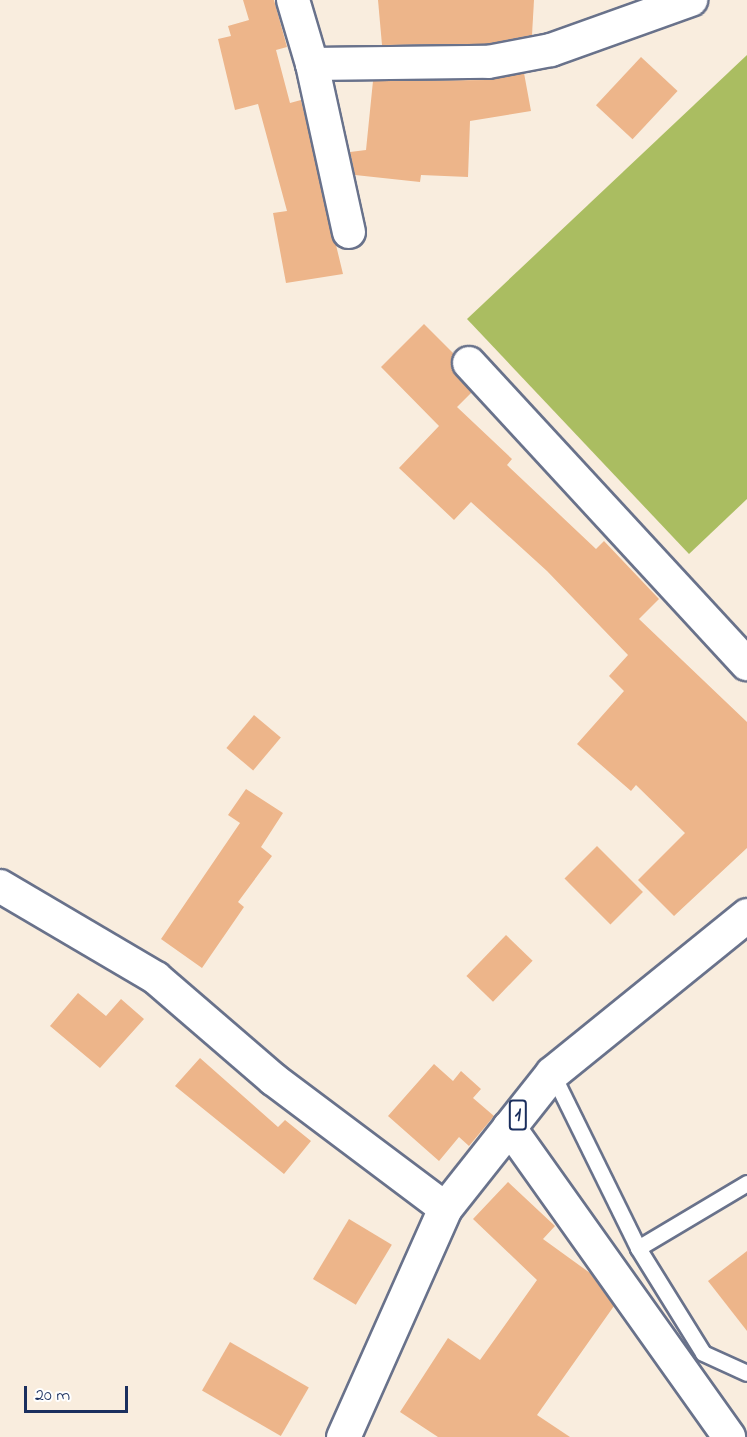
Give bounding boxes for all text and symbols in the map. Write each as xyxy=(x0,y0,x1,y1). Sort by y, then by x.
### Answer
road number: 1 xyxy=(508,1098,528,1132)
scale bar xyxy=(27,1374,130,1412)
text: 20 m xyxy=(35,1383,70,1409)

